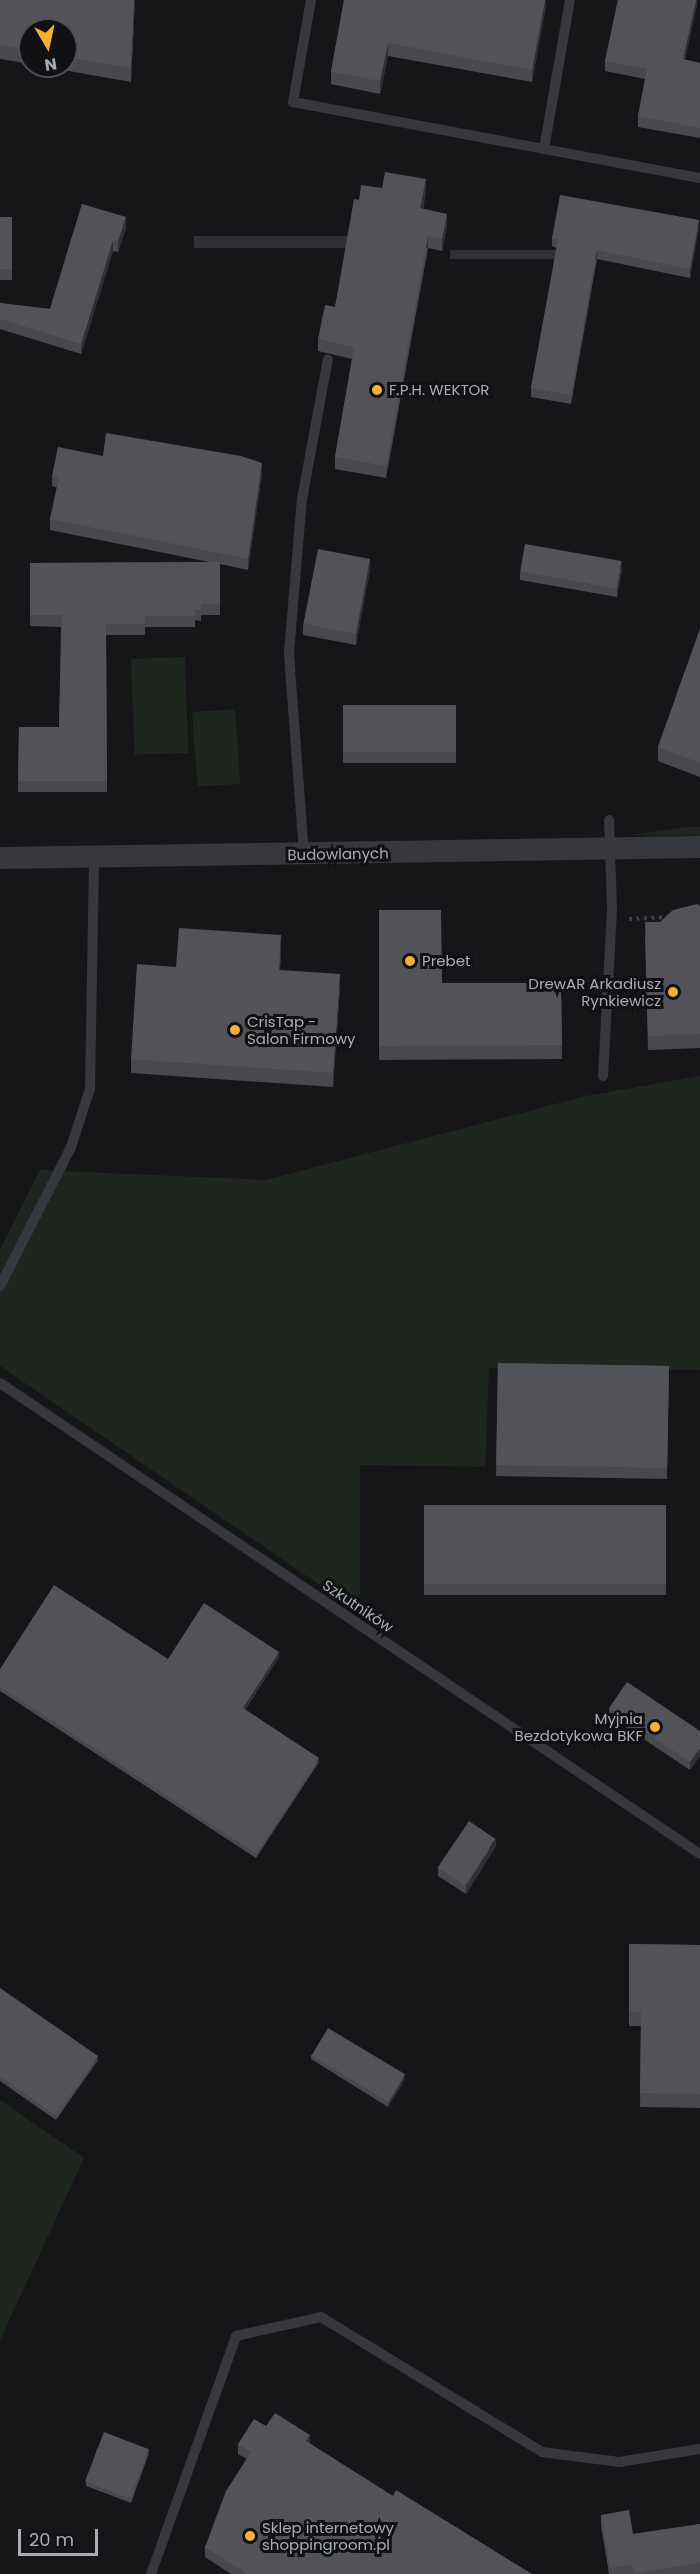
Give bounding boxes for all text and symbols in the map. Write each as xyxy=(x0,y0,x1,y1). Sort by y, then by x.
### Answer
north arrow xyxy=(18,18,78,78)
text: N xyxy=(43,52,58,77)
place label: F.P.H. WEKTOR xyxy=(389,381,489,399)
marker: F.P.H. WEKTOR xyxy=(370,383,384,397)
street label: Budowlanych xyxy=(287,844,389,864)
place label: Prebet xyxy=(422,952,470,970)
marker: Prebet xyxy=(403,954,417,968)
place label: DrewAR Arkadiusz Rynkiewicz xyxy=(528,974,661,1009)
marker: DrewAR Arkadiusz Rynkiewicz xyxy=(666,985,680,999)
place label: CrisTap - Salon Firmowy xyxy=(247,1012,355,1047)
marker: CrisTap - Salon Firmowy xyxy=(228,1023,242,1037)
street label: Szkutników xyxy=(319,1576,397,1636)
place label: Myjnia Bezdotykowa BKF xyxy=(515,1709,643,1744)
marker: Myjnia Bezdotykowa BKF xyxy=(648,1720,662,1734)
scale bar xyxy=(21,2517,100,2555)
place label: Sklep internetowy shoppingroom.pl xyxy=(262,2518,394,2553)
text: 20 m xyxy=(29,2527,74,2552)
marker: Sklep internetowy shoppingroom.pl xyxy=(243,2529,257,2543)

